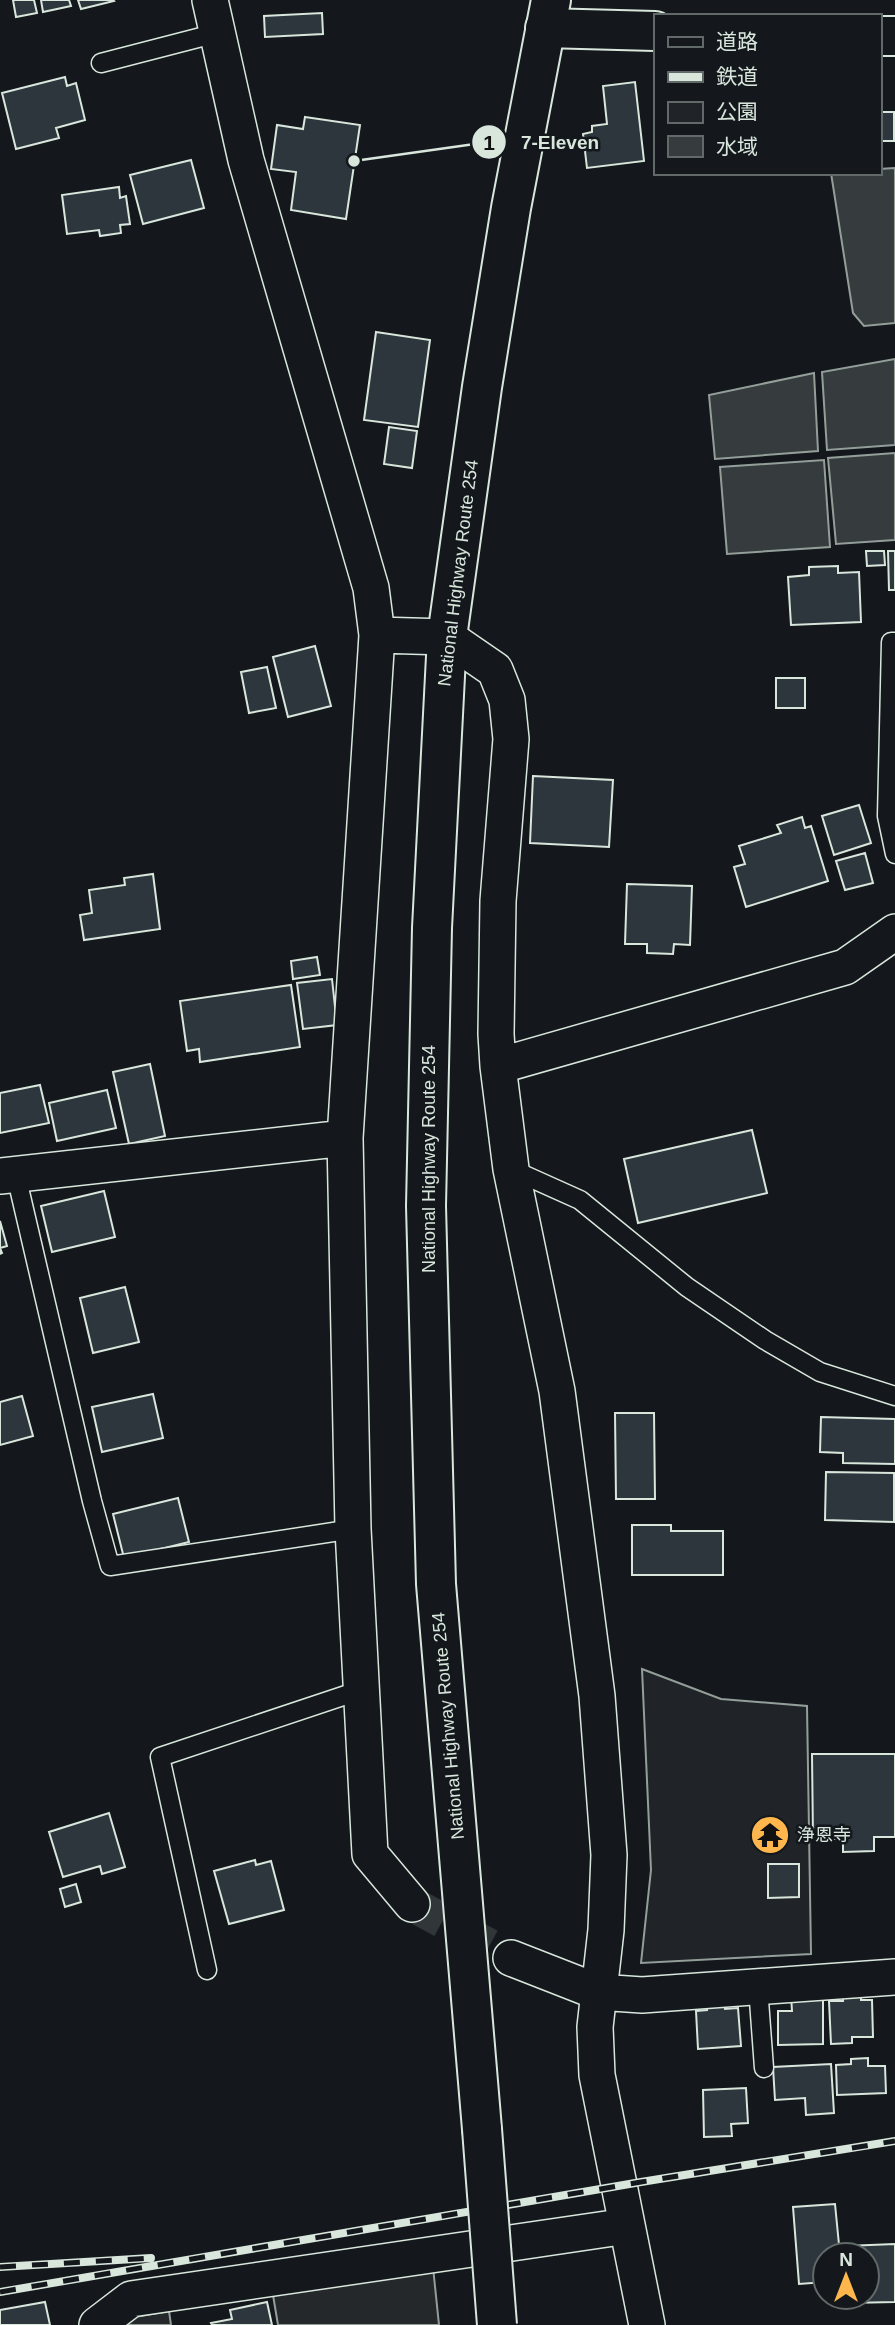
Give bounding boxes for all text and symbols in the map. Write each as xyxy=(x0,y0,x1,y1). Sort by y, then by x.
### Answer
legend xyxy=(654,14,881,175)
text: 道路 xyxy=(716,30,758,53)
text: 鉄道 xyxy=(716,65,758,88)
text: 公園 xyxy=(716,100,758,123)
callout: 7-Eleven xyxy=(472,122,613,162)
text: 1 xyxy=(483,131,495,154)
text: 7-Eleven xyxy=(521,132,599,153)
text: 水域 xyxy=(716,135,758,158)
street label: National Highway Route 254 xyxy=(434,459,482,687)
street label: National Highway Route 254 xyxy=(419,1045,439,1273)
street label: National Highway Route 254 xyxy=(428,1611,468,1841)
temple icon: 浄恩寺 xyxy=(749,1814,791,1856)
place label: 浄恩寺 xyxy=(797,1825,851,1845)
north arrow xyxy=(811,2241,881,2311)
text: N xyxy=(839,2249,853,2270)

